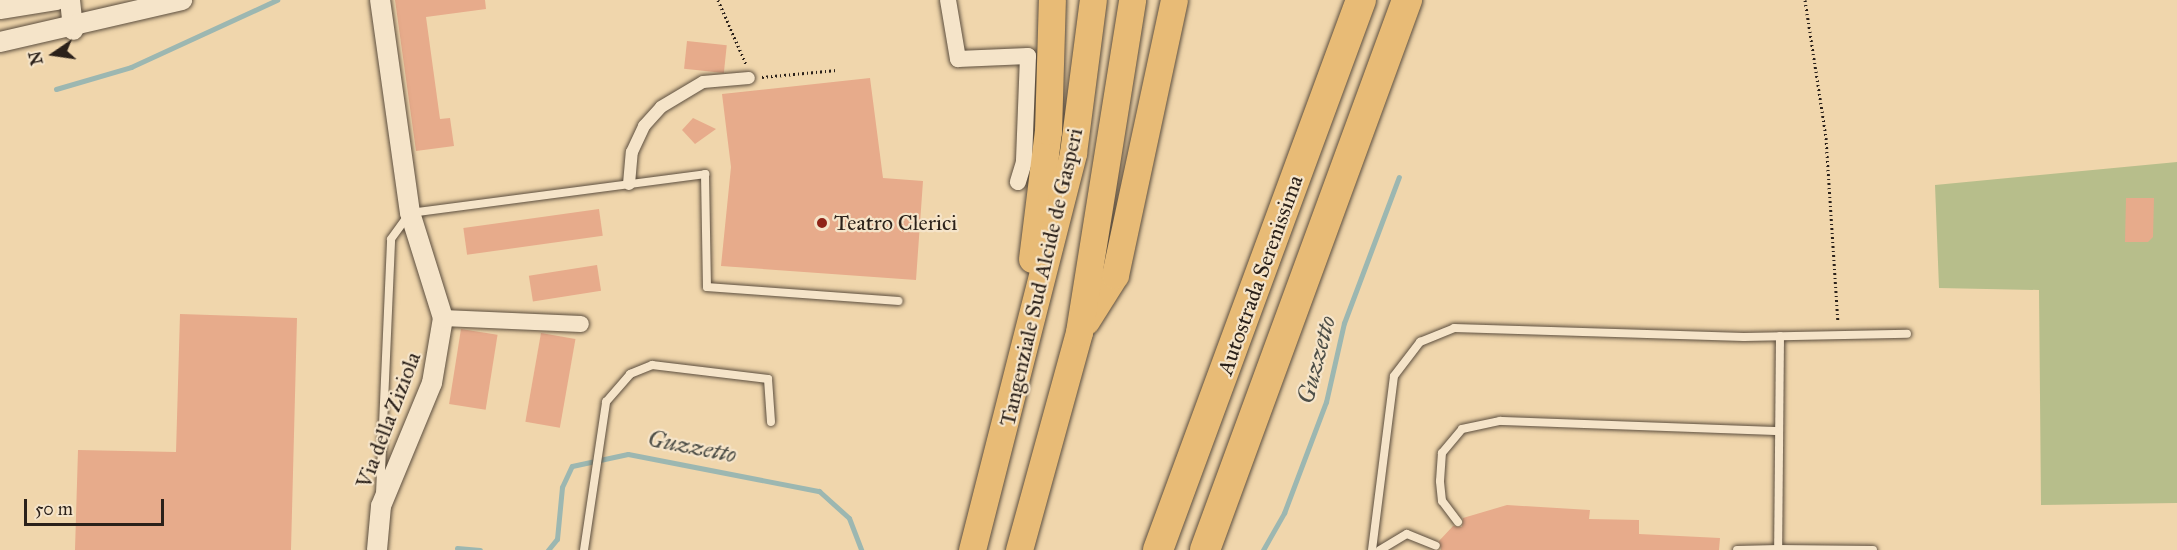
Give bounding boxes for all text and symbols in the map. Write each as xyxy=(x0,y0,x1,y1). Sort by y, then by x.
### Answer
north arrow xyxy=(24,24,84,84)
text: N xyxy=(25,49,47,67)
street label: Tangenziale Sud Alcide de Gasperi xyxy=(994,125,1088,429)
street label: Autostrada Serenissima xyxy=(1212,172,1308,378)
place label: Teatro Clerici xyxy=(834,210,957,236)
marker: Teatro Clerici xyxy=(815,216,829,230)
water label: Guzzetto xyxy=(1291,313,1343,407)
street label: Via della Ziziola xyxy=(350,348,426,492)
water label: Guzzetto xyxy=(645,424,739,470)
scale bar xyxy=(27,487,166,525)
text: 50 m xyxy=(35,498,73,520)

